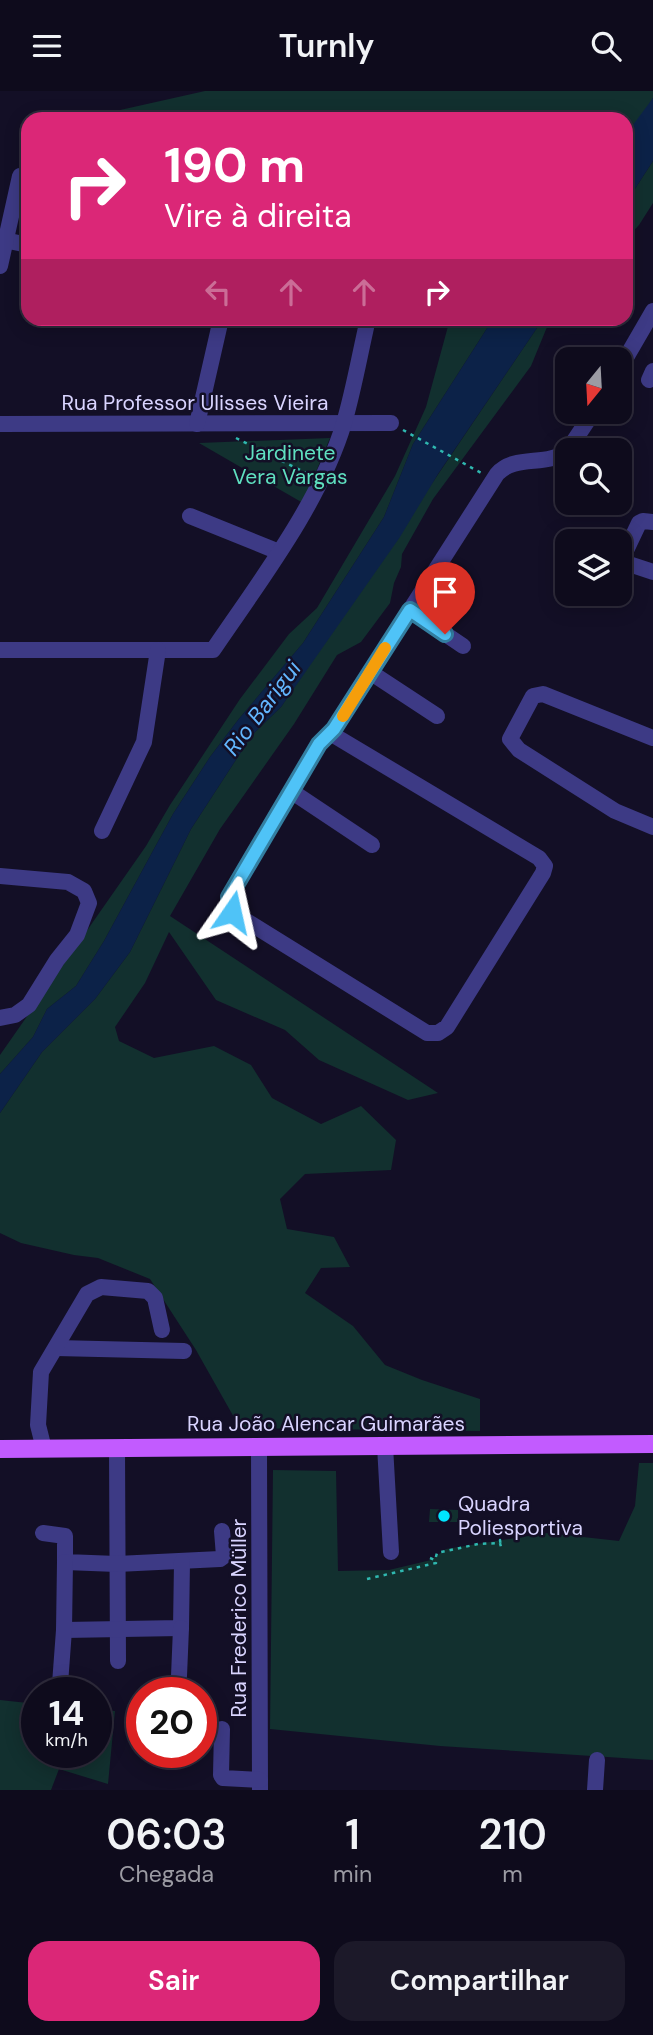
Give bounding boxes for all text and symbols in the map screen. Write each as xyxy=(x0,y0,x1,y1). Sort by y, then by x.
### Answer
text: Turnly xyxy=(279,25,374,67)
icon: menu xyxy=(28,27,66,65)
icon: search xyxy=(587,27,625,65)
text: 190 m xyxy=(164,133,305,197)
icon: right xyxy=(49,140,140,231)
text: Vire à direita xyxy=(164,195,352,237)
icon: left xyxy=(199,273,237,311)
icon: ahead xyxy=(272,273,310,311)
icon: ahead xyxy=(345,273,383,311)
icon: right xyxy=(418,273,456,311)
north arrow xyxy=(555,347,632,423)
map controls xyxy=(555,347,632,606)
street label: Rua Professor Ulisses Vieira xyxy=(62,389,328,417)
button: search xyxy=(555,438,632,515)
park label: Jardinete Vera Vargas xyxy=(233,439,347,491)
button: layers xyxy=(555,529,632,606)
pin xyxy=(415,562,475,634)
icon: arrive xyxy=(426,573,464,611)
water label: Rio Barigui xyxy=(216,654,308,762)
position arrow xyxy=(195,875,269,949)
street label: Rua João Alencar Guimarães xyxy=(187,1410,465,1438)
place label: Quadra Poliesportiva xyxy=(458,1490,583,1542)
marker: Quadra Poliesportiva xyxy=(436,1508,452,1524)
street label: Rua Frederico Müller xyxy=(225,1518,253,1717)
speed limit sign: 20 xyxy=(126,1677,217,1768)
text: 14 xyxy=(49,1690,84,1736)
text: km/h xyxy=(45,1728,88,1752)
text: 06:03 xyxy=(106,1807,227,1862)
text: 1 xyxy=(345,1807,360,1862)
text: 210 xyxy=(479,1807,547,1862)
text: Chegada xyxy=(119,1859,214,1889)
text: min xyxy=(333,1859,372,1889)
text: m xyxy=(502,1859,523,1889)
button: Sair xyxy=(28,1941,320,2021)
button: Compartilhar xyxy=(334,1941,625,2021)

